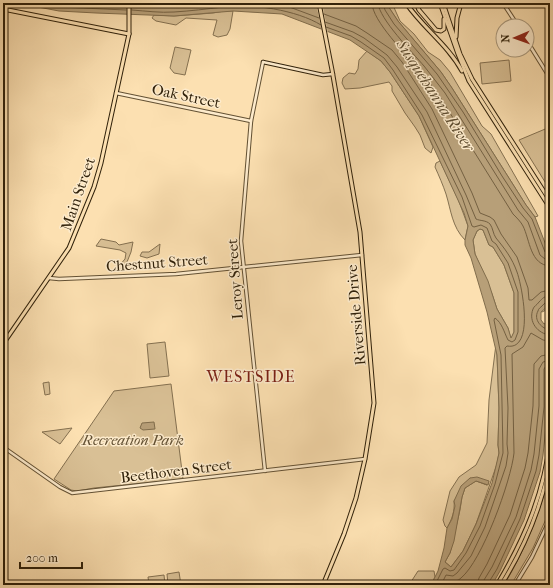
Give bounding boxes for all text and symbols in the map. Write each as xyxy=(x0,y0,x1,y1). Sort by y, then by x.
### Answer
north arrow xyxy=(495,18,535,58)
text: N xyxy=(499,33,512,43)
water label: Susquehanna River xyxy=(392,35,480,156)
street label: Oak Street xyxy=(150,80,222,112)
street label: Main Street xyxy=(57,154,99,233)
street label: Leroy Street xyxy=(223,237,247,320)
street label: Chestnut Street xyxy=(106,250,209,276)
street label: Riverside Drive xyxy=(343,263,369,366)
district label: WESTSIDE xyxy=(206,367,295,386)
park label: Recreation Park xyxy=(81,431,184,449)
street label: Beethoven Street xyxy=(119,455,233,487)
scale bar xyxy=(20,544,82,570)
text: 200 m xyxy=(26,551,58,565)

